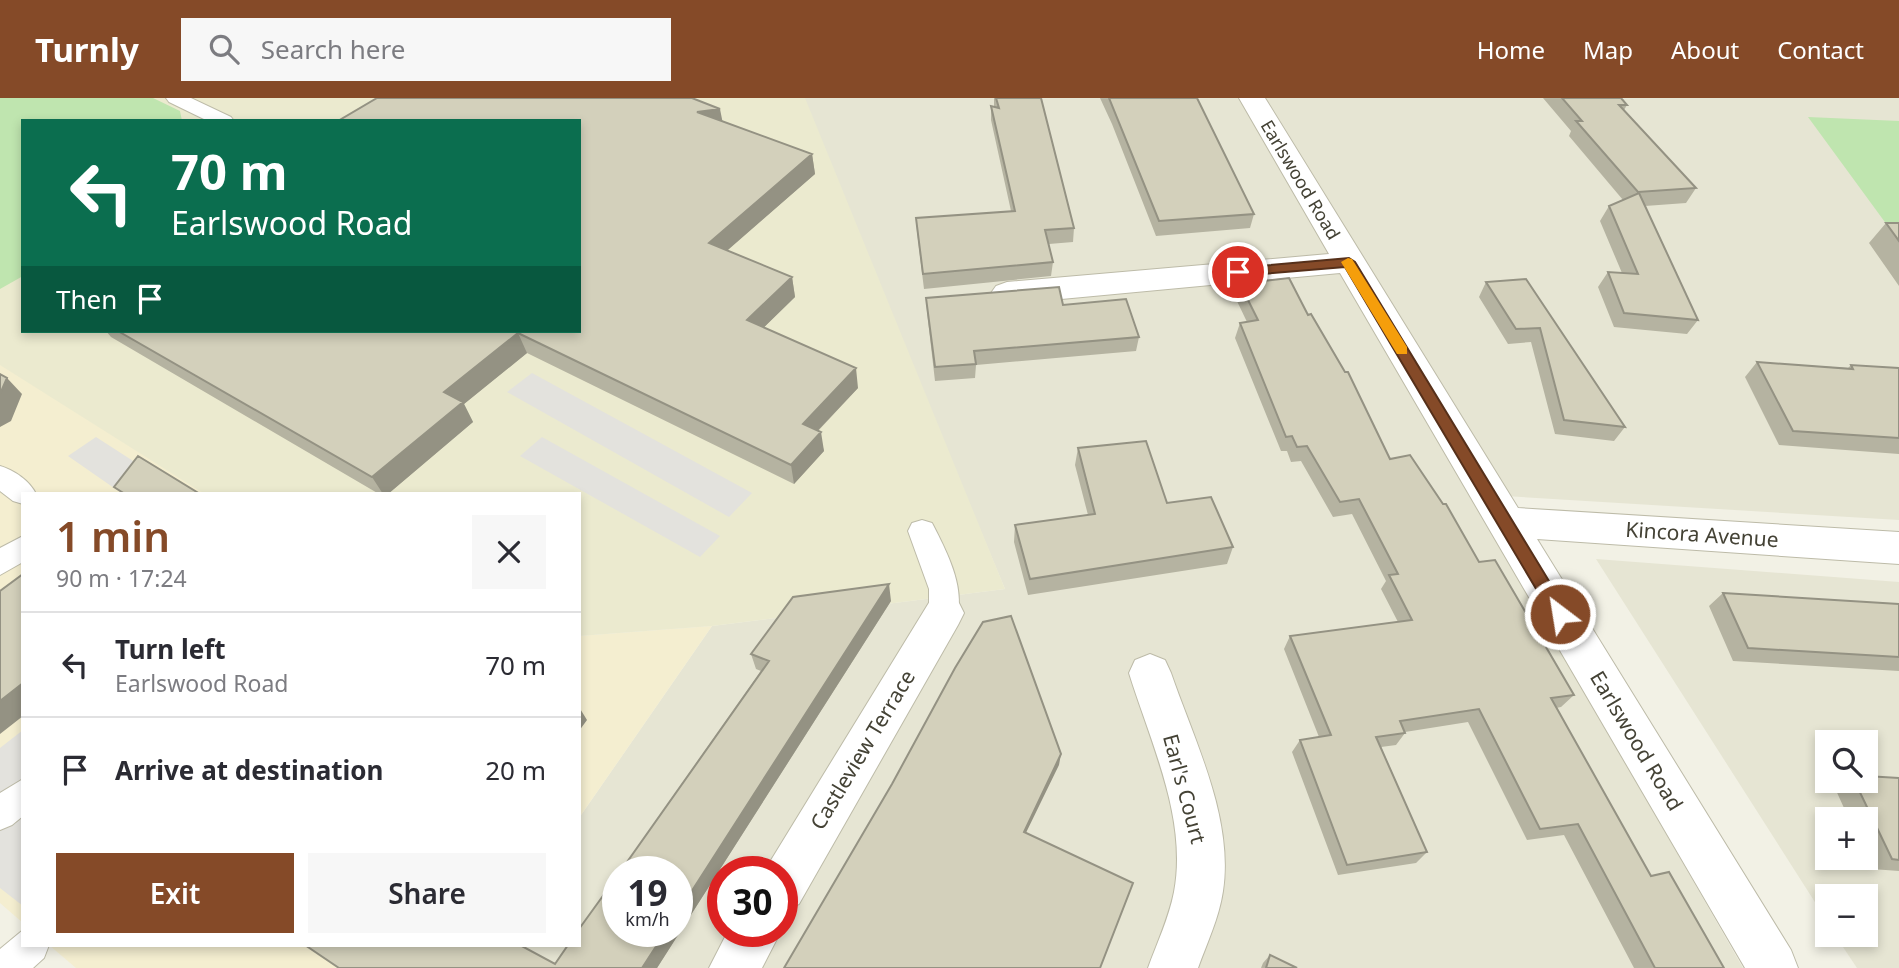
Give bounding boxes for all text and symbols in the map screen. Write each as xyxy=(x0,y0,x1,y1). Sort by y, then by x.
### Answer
search box xyxy=(181,18,671,81)
text: Turnly xyxy=(35,27,139,72)
icon: search xyxy=(205,30,243,68)
text: Search here xyxy=(261,31,405,67)
text: Home xyxy=(1477,33,1545,66)
text: Map xyxy=(1583,33,1633,66)
text: About xyxy=(1671,33,1739,66)
text: Contact xyxy=(1777,33,1864,66)
street label: Earlswood Road xyxy=(1256,115,1346,244)
text: 70 m xyxy=(171,138,288,204)
icon: left xyxy=(56,147,147,238)
text: Earlswood Road xyxy=(171,201,412,244)
pin xyxy=(1208,242,1268,302)
icon: arrive xyxy=(1219,253,1257,291)
icon: arrive xyxy=(131,280,169,318)
text: Then xyxy=(56,281,117,317)
text: 1 min xyxy=(56,507,170,564)
button: close xyxy=(472,515,546,589)
street label: Kincora Avenue xyxy=(1625,515,1780,553)
text: 90 m · 17:24 xyxy=(56,562,187,594)
position arrow xyxy=(1523,577,1597,651)
text: Turn left xyxy=(115,631,226,667)
icon: left xyxy=(56,646,94,684)
text: 70 m xyxy=(485,647,546,683)
street label: Castleview Terrace xyxy=(803,664,921,835)
street label: Earlswood Road xyxy=(1584,665,1690,816)
text: Earlswood Road xyxy=(115,667,288,699)
map controls xyxy=(1815,730,1878,947)
button: search xyxy=(1815,730,1878,793)
street label: Earl's Court xyxy=(1157,731,1213,847)
icon: arrive xyxy=(56,751,94,789)
text: Arrive at destination xyxy=(115,752,384,788)
text: 20 m xyxy=(485,752,546,788)
button: + xyxy=(1815,807,1878,870)
button: Exit xyxy=(56,853,294,933)
button: Share xyxy=(308,853,546,933)
speed limit sign: 30 xyxy=(707,856,798,947)
text: 19 xyxy=(627,869,668,916)
button: − xyxy=(1815,884,1878,947)
text: km/h xyxy=(625,907,670,931)

